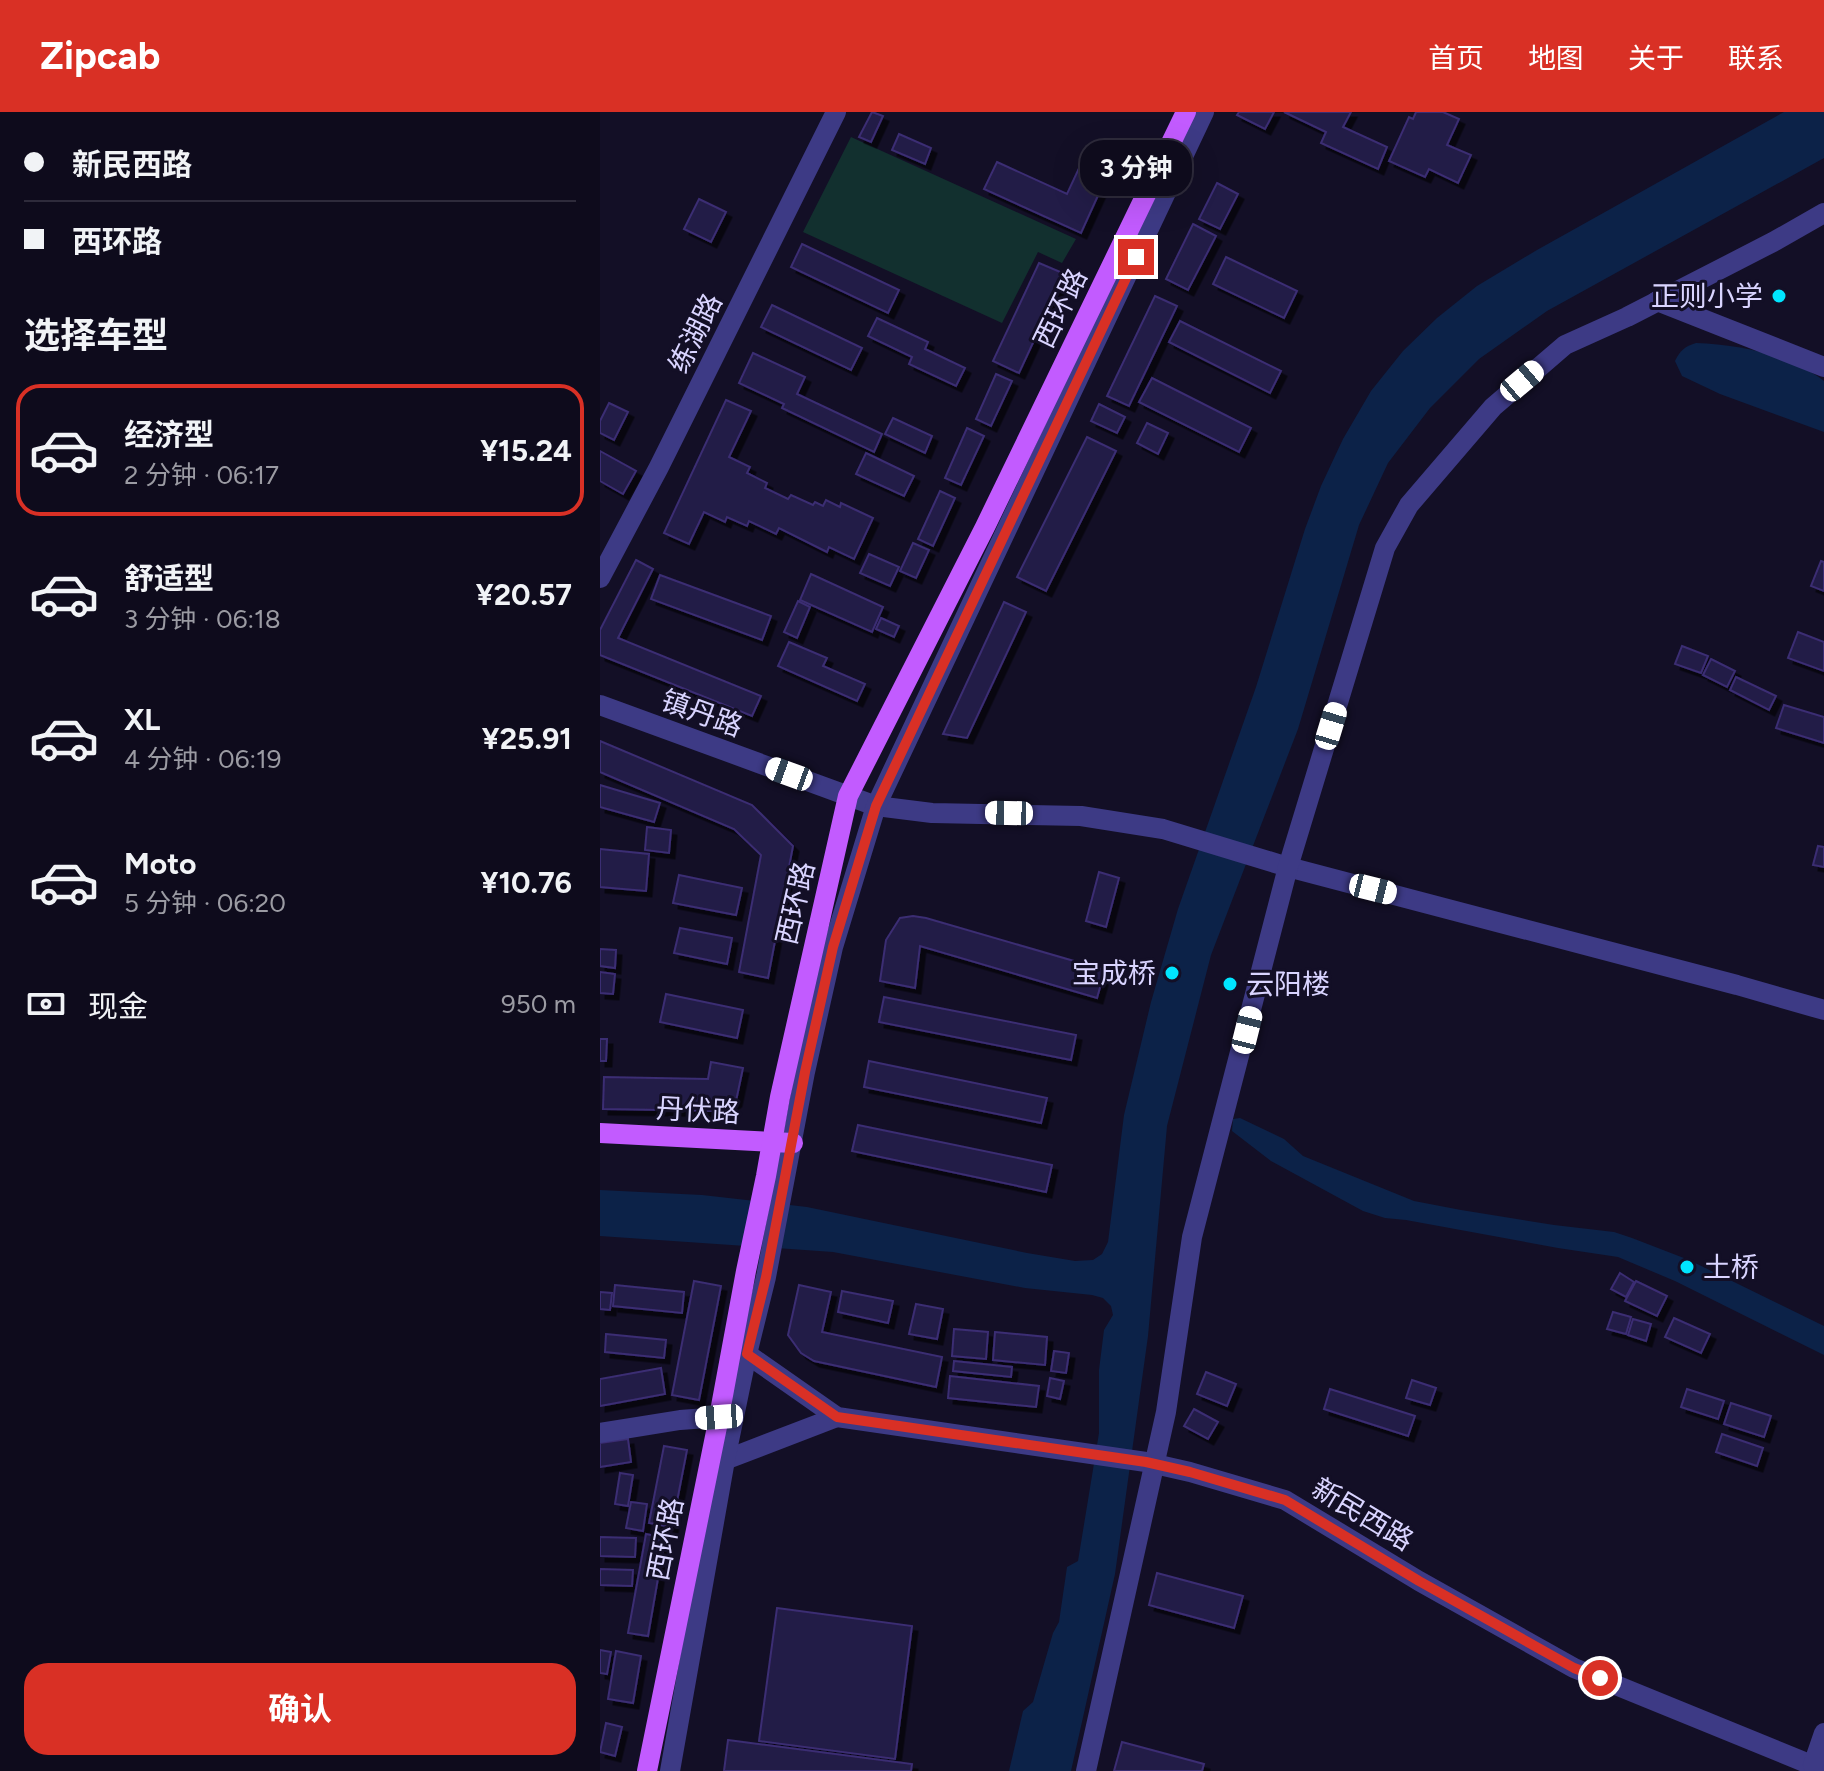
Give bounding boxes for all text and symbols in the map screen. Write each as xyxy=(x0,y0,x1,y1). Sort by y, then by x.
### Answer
text: Zipcab xyxy=(40,33,160,79)
text: 首页 xyxy=(1428,41,1484,75)
text: 地图 xyxy=(1528,41,1584,75)
text: 关于 xyxy=(1628,41,1684,75)
text: 联系 xyxy=(1728,41,1784,75)
callout: 3 分钟 xyxy=(1080,141,1192,197)
text: 新民西路 xyxy=(72,146,192,183)
text: 3 分钟 xyxy=(1100,152,1172,184)
text: 西环路 xyxy=(72,223,162,260)
route end xyxy=(1118,239,1154,275)
street label: 西环路 xyxy=(1026,263,1094,353)
place label: 正则小学 xyxy=(1651,279,1763,313)
marker: 正则小学 xyxy=(1770,287,1788,305)
street label: 练湖路 xyxy=(661,288,729,378)
text: 选择车型 xyxy=(24,314,168,357)
car xyxy=(1496,356,1548,406)
icon: car xyxy=(28,414,100,486)
text: 经济型 xyxy=(124,416,214,453)
text: ¥15.24 xyxy=(480,432,572,469)
text: 2 分钟 · 06:17 xyxy=(124,459,279,491)
icon: car xyxy=(28,558,100,630)
text: 舒适型 xyxy=(124,560,214,597)
text: ¥20.57 xyxy=(476,576,572,613)
text: 3 分钟 · 06:18 xyxy=(124,603,281,635)
street label: 镇丹路 xyxy=(657,683,747,743)
car xyxy=(1313,700,1349,752)
text: XL xyxy=(124,701,160,738)
icon: car xyxy=(28,702,100,774)
text: ¥25.91 xyxy=(482,720,572,757)
text: 4 分钟 · 06:19 xyxy=(124,743,281,775)
car xyxy=(762,755,816,793)
car xyxy=(985,801,1033,825)
text: Moto xyxy=(124,845,196,882)
icon: car xyxy=(28,846,100,918)
street label: 西环路 xyxy=(769,858,821,948)
text: ¥10.76 xyxy=(481,864,572,901)
car xyxy=(1347,872,1399,906)
text: 5 分钟 · 06:20 xyxy=(124,887,286,919)
place label: 宝成桥 xyxy=(1072,956,1156,990)
marker: 宝成桥 xyxy=(1163,964,1181,982)
place label: 云阳楼 xyxy=(1246,967,1330,1001)
marker: 云阳楼 xyxy=(1221,975,1239,993)
icon: cash xyxy=(24,982,68,1026)
text: 现金 xyxy=(88,988,148,1025)
text: 950 m xyxy=(501,988,576,1020)
car xyxy=(1230,1004,1264,1056)
street label: 丹伏路 xyxy=(655,1091,741,1129)
place label: 土桥 xyxy=(1703,1250,1759,1284)
marker: 土桥 xyxy=(1678,1258,1696,1276)
car xyxy=(694,1403,744,1431)
street label: 新民西路 xyxy=(1306,1471,1420,1557)
street label: 西环路 xyxy=(640,1495,690,1583)
route start xyxy=(1582,1660,1618,1696)
button: 确认 xyxy=(24,1663,576,1755)

